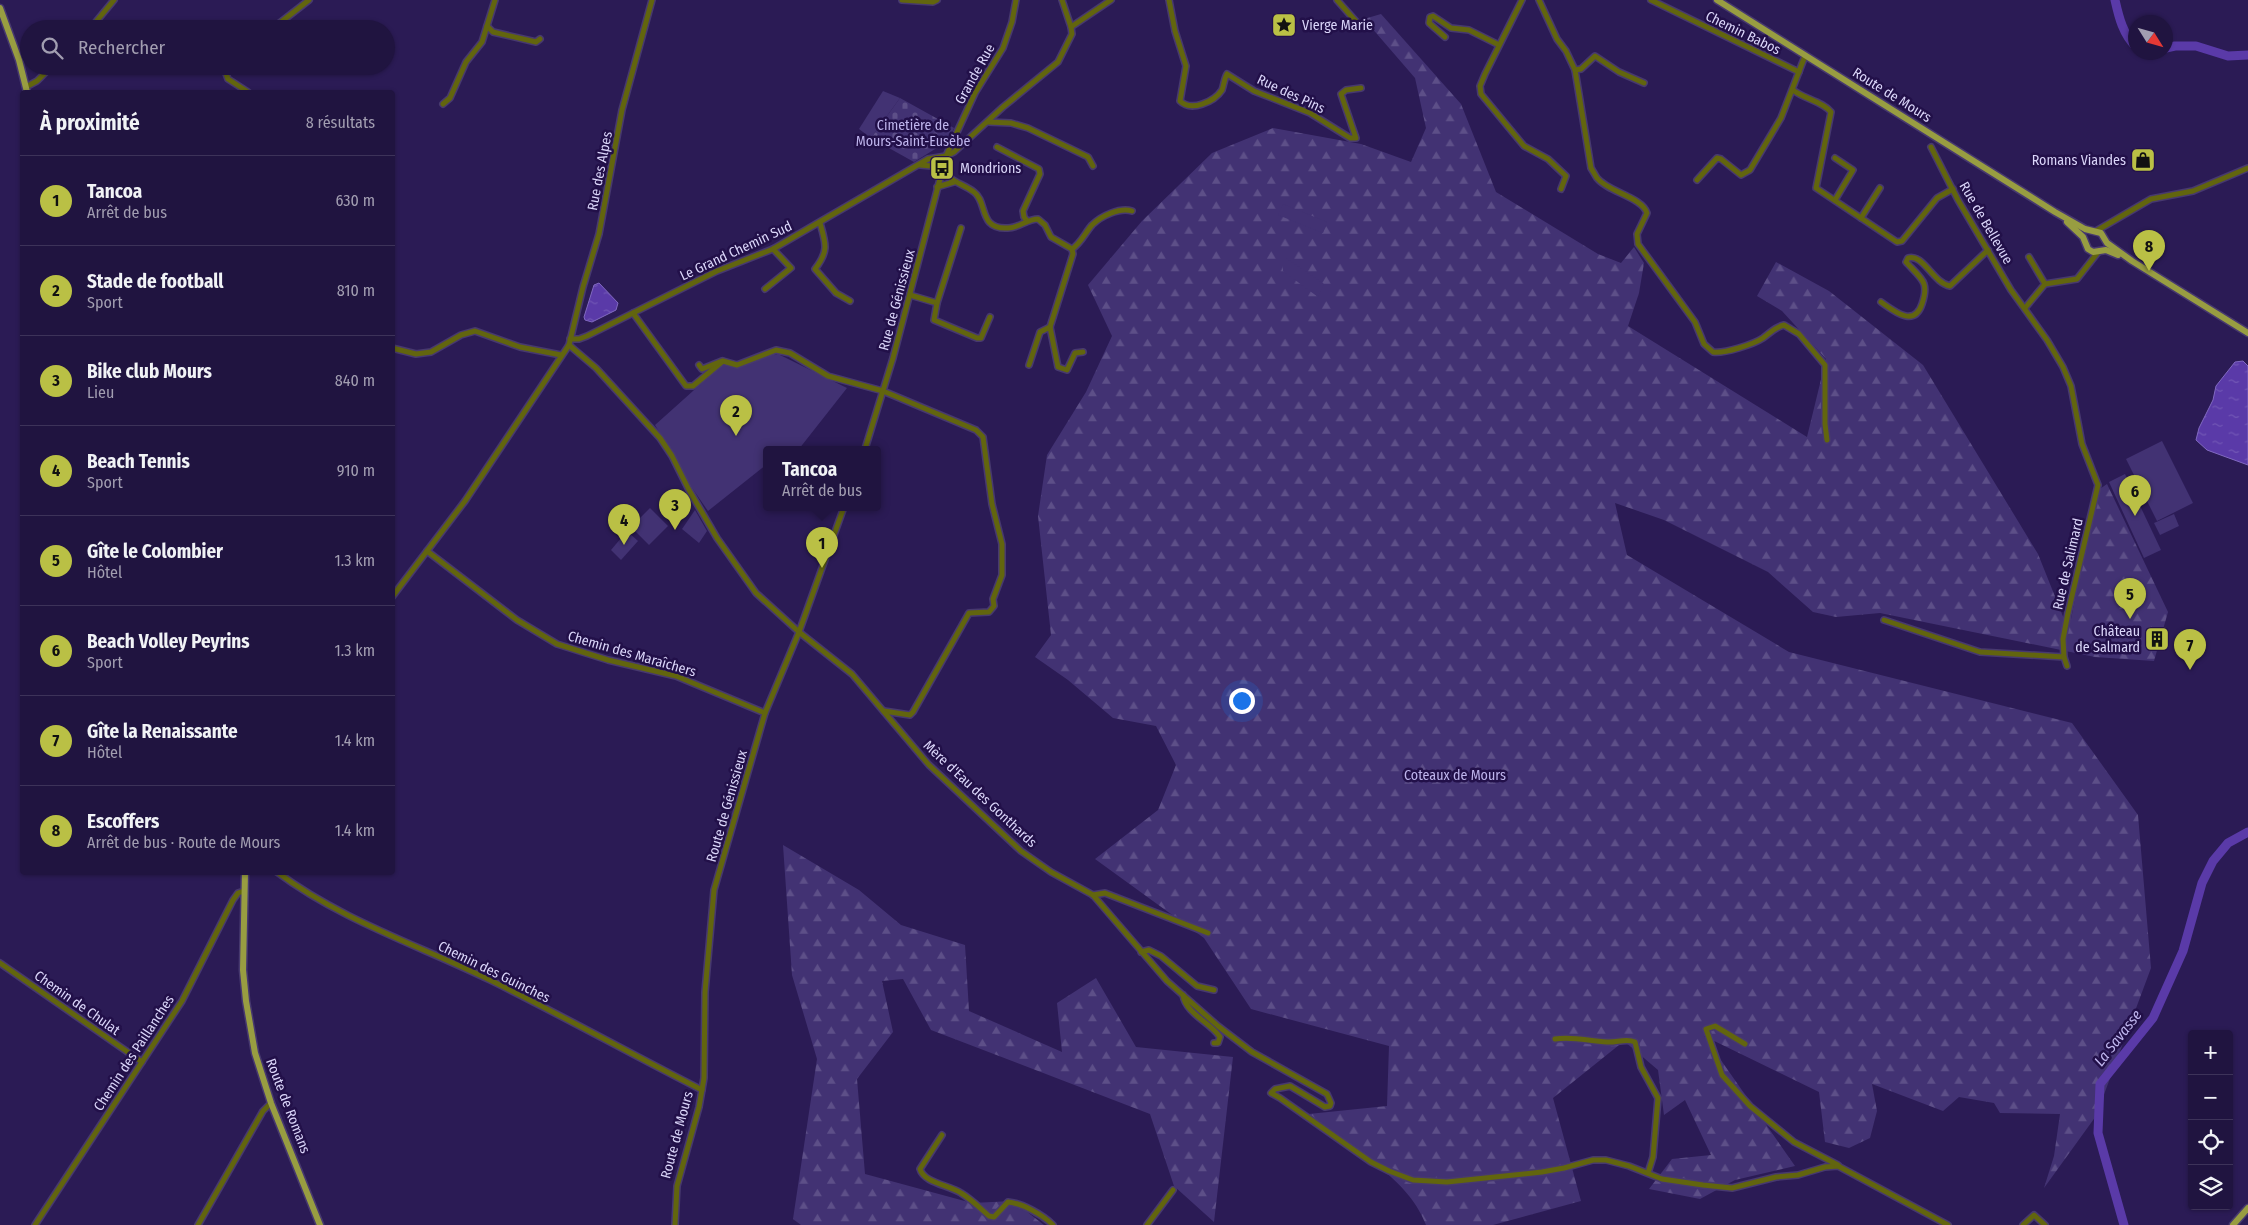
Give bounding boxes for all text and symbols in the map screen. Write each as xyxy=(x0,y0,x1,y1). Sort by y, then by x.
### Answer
street label: Chemin Babos xyxy=(1703,7,1783,59)
place icon: Vierge Marie xyxy=(1271,12,1297,38)
north arrow xyxy=(2128,15,2173,60)
place label: Vierge Marie xyxy=(1302,17,1373,34)
search box xyxy=(20,20,395,75)
icon: search xyxy=(38,34,66,62)
text: Rechercher xyxy=(78,36,165,59)
street label: Grande Rue xyxy=(951,41,999,107)
street label: Route de Mours xyxy=(1849,64,1935,126)
street label: Rue des Pins xyxy=(1254,71,1328,117)
text: À proximité xyxy=(40,110,140,136)
text: 8 résultats xyxy=(306,113,375,132)
park label: Cimetière de Mours-Saint-Eusèbe xyxy=(856,117,970,150)
street label: Rue des Alpes xyxy=(584,130,616,212)
shop icon: Romans Viandes xyxy=(2130,147,2156,173)
place label: Romans Viandes xyxy=(2032,152,2126,169)
bus stop icon: Mondrions xyxy=(929,155,955,181)
place label: Mondrions xyxy=(960,160,1021,177)
street label: Rue de Bellevue xyxy=(1956,179,2016,267)
text: Tancoa xyxy=(87,180,142,203)
text: 1 xyxy=(53,191,59,210)
text: 630 m xyxy=(336,191,375,210)
text: Arrêt de bus xyxy=(87,203,167,222)
street label: Le Grand Chemin Sud xyxy=(677,218,795,284)
pin: 8 xyxy=(2133,230,2165,271)
street label: Rue de Génissieux xyxy=(875,247,919,353)
text: Stade de football xyxy=(87,270,224,293)
text: 2 xyxy=(52,281,60,300)
text: 810 m xyxy=(337,281,375,300)
text: Sport xyxy=(87,293,123,312)
text: Bike club Mours xyxy=(87,360,212,383)
text: 3 xyxy=(52,371,60,390)
text: 840 m xyxy=(335,371,375,390)
text: Lieu xyxy=(87,383,114,402)
pin: 2 xyxy=(720,395,752,436)
popup xyxy=(763,446,881,511)
text: Beach Tennis xyxy=(87,450,190,473)
text: Tancoa xyxy=(782,458,837,481)
text: 4 xyxy=(52,461,60,480)
text: 910 m xyxy=(337,461,375,480)
text: Sport xyxy=(87,473,123,492)
pin: 6 xyxy=(2119,475,2151,516)
text: Arrêt de bus xyxy=(782,481,862,500)
pin: 3 xyxy=(659,489,691,530)
pin: 4 xyxy=(608,504,640,545)
street label: Rue de Salimard xyxy=(2049,517,2087,611)
pin: 1 xyxy=(806,527,838,568)
text: Gîte le Colombier xyxy=(87,540,223,563)
text: 5 xyxy=(52,551,60,570)
text: 1.3 km xyxy=(334,551,375,570)
text: Hôtel xyxy=(87,563,122,582)
pin: 5 xyxy=(2114,578,2146,619)
place label: Château de Salmard xyxy=(2075,623,2140,656)
building icon: Château de Salmard xyxy=(2144,626,2170,652)
street label: Chemin des Maraîchers xyxy=(566,628,698,680)
pin: 7 xyxy=(2174,629,2206,670)
text: Beach Volley Peyrins xyxy=(87,630,250,653)
text: 6 xyxy=(52,641,60,660)
text: 1.3 km xyxy=(334,641,375,660)
text: Sport xyxy=(87,653,123,672)
your location xyxy=(1229,688,1255,714)
text: Gîte la Renaissante xyxy=(87,720,238,743)
text: 7 xyxy=(53,731,59,750)
text: 1.4 km xyxy=(335,731,375,750)
street label: Mère d'Eau des Gonthards xyxy=(920,737,1040,851)
text: Hôtel xyxy=(87,743,122,762)
street label: Route de Génissieux xyxy=(703,747,751,864)
park label: Coteaux de Mours xyxy=(1404,767,1506,784)
text: Escoffers xyxy=(87,810,159,833)
text: 8 xyxy=(52,821,60,840)
text: 1.4 km xyxy=(335,821,375,840)
text: Arrêt de bus · Route de Mours xyxy=(87,833,280,852)
street label: Chemin des Guinches xyxy=(435,938,553,1006)
street label: Chemin de Chulat xyxy=(31,967,123,1039)
street label: Chemin des Paillanches xyxy=(90,992,178,1114)
water label: La Savasse xyxy=(2090,1006,2146,1070)
map controls xyxy=(2188,1030,2233,1210)
button: + xyxy=(2188,1030,2233,1075)
street label: Route de Romans xyxy=(262,1056,314,1156)
button: − xyxy=(2188,1075,2233,1120)
street label: Route de Mours xyxy=(657,1089,697,1181)
button: locate xyxy=(2188,1120,2233,1165)
button: layers xyxy=(2188,1165,2233,1210)

